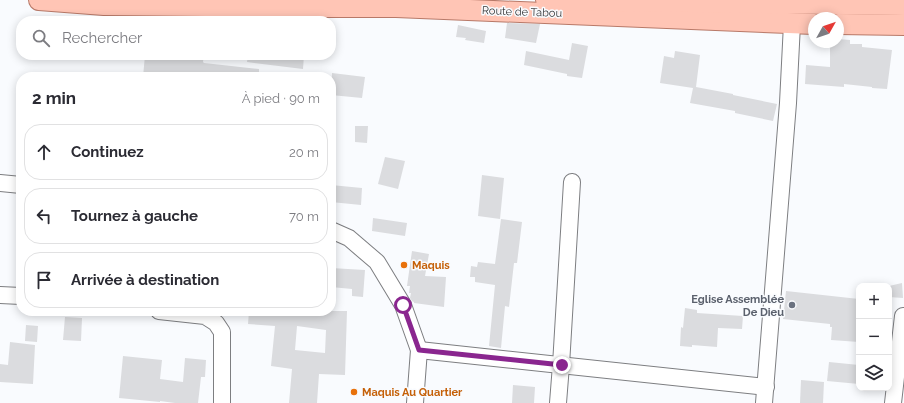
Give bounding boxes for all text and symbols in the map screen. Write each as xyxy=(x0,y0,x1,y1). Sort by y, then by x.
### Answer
street label: Route de Tabou xyxy=(482,4,562,20)
north arrow xyxy=(808,12,844,48)
search box xyxy=(16,16,336,60)
icon: search xyxy=(30,27,52,49)
text: Rechercher xyxy=(62,29,142,47)
text: 2 min xyxy=(32,88,76,108)
text: À pied · 90 m xyxy=(242,91,320,106)
icon: ahead xyxy=(33,141,55,163)
text: Continuez xyxy=(71,143,144,161)
text: 20 m xyxy=(289,145,319,160)
icon: left xyxy=(33,205,55,227)
text: Tournez à gauche xyxy=(71,207,198,225)
text: 70 m xyxy=(289,209,319,224)
place label: Maquis xyxy=(412,259,450,272)
marker: Maquis xyxy=(399,260,409,270)
icon: arrive xyxy=(33,269,55,291)
text: Arrivée à destination xyxy=(71,271,219,289)
map controls xyxy=(856,283,892,391)
button: + xyxy=(856,283,892,319)
place label: Eglise Assemblée De Dieu xyxy=(691,293,784,319)
route start xyxy=(394,296,412,314)
marker: Eglise Assemblée De Dieu xyxy=(787,300,797,310)
button: − xyxy=(856,319,892,355)
button: layers xyxy=(856,355,892,391)
route end xyxy=(553,356,571,374)
place label: Maquis Au Quartier xyxy=(362,386,463,399)
marker: Maquis Au Quartier xyxy=(349,387,359,397)

